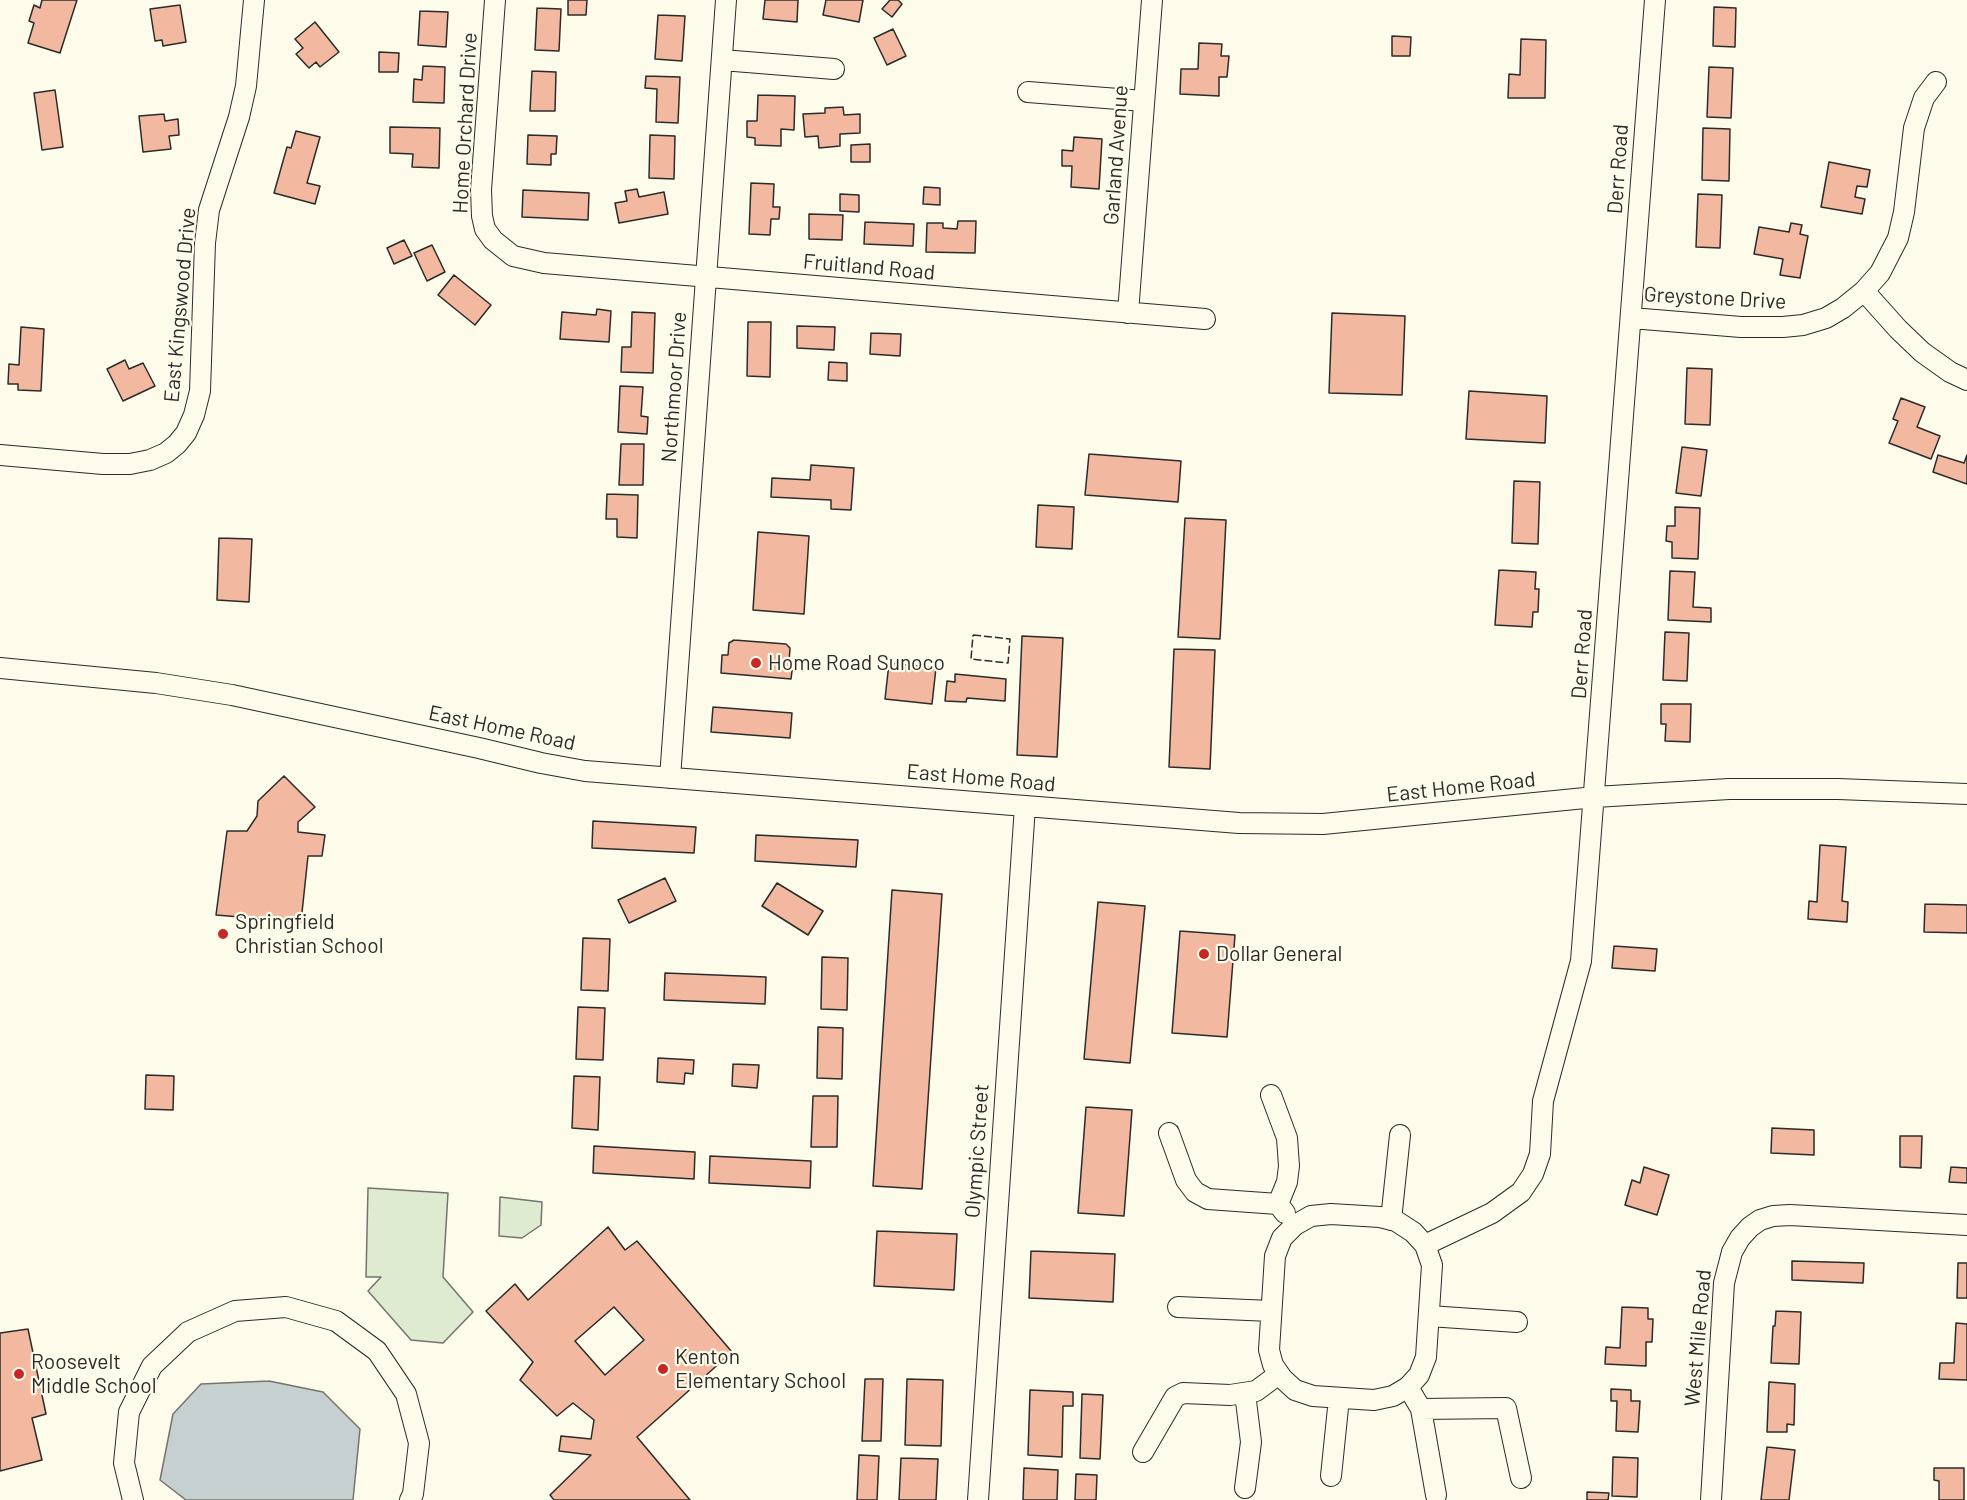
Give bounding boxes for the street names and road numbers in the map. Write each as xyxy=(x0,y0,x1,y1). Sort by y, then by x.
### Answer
street label: Home Orchard Drive xyxy=(448,32,482,214)
street label: Garland Avenue xyxy=(1099,84,1133,226)
street label: Derr Road xyxy=(1602,123,1634,215)
street label: East Kingswood Drive xyxy=(159,207,201,403)
street label: Fruitland Road xyxy=(802,249,936,285)
street label: Greystone Drive xyxy=(1643,282,1787,314)
street label: Northmoor Drive xyxy=(656,311,692,463)
street label: Derr Road xyxy=(1566,608,1598,700)
street label: East Home Road xyxy=(426,700,578,756)
street label: East Home Road xyxy=(905,759,1057,797)
street label: East Home Road xyxy=(1385,767,1537,807)
street label: Olympic Street xyxy=(960,1083,994,1219)
street label: West Mile Road xyxy=(1679,1268,1717,1408)

